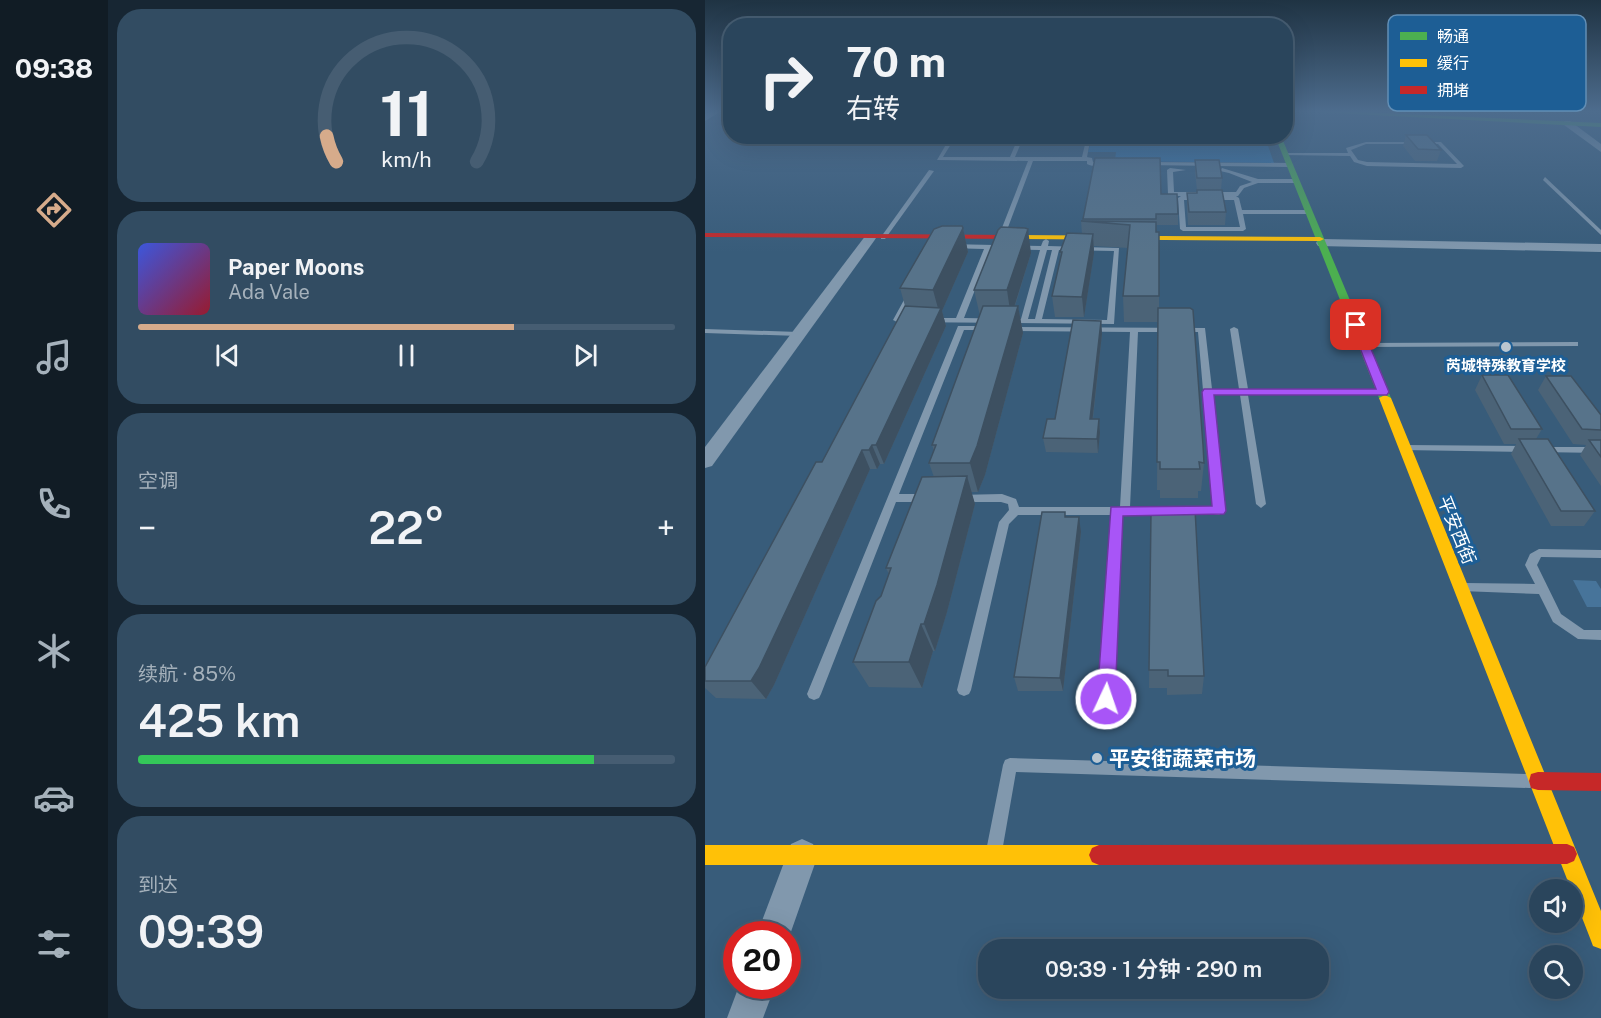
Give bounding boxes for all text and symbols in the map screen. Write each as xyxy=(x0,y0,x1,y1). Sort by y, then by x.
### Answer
legend xyxy=(1388,15,1586,111)
text: 畅通 xyxy=(1437,27,1469,46)
text: 70 m xyxy=(846,37,946,86)
icon: right xyxy=(747,42,825,120)
text: 09:38 xyxy=(15,52,93,84)
text: 缓行 xyxy=(1437,54,1469,73)
text: 11 xyxy=(380,78,433,151)
text: 拥堵 xyxy=(1437,81,1469,100)
text: 右转 xyxy=(846,92,900,124)
text: km/h xyxy=(381,148,432,173)
icon: directions xyxy=(33,189,75,231)
text: Paper Moons xyxy=(228,254,364,280)
text: Ada Vale xyxy=(228,280,310,304)
pin xyxy=(1330,299,1381,350)
icon: arrive xyxy=(1339,308,1372,341)
icon: music xyxy=(33,336,75,378)
icon: previous xyxy=(211,339,244,372)
icon: pause xyxy=(390,339,423,372)
icon: next xyxy=(569,339,602,372)
marker: 芮城特殊教育学校 xyxy=(1499,340,1513,354)
place label: 芮城特殊教育学校 xyxy=(1446,357,1566,374)
text: 空调 xyxy=(138,469,178,493)
icon: phone xyxy=(33,483,75,525)
street label: 平安西街 xyxy=(1434,493,1480,567)
text: 22° xyxy=(368,501,445,554)
text: − xyxy=(138,509,156,547)
text: + xyxy=(657,509,675,547)
icon: climate xyxy=(33,630,75,672)
text: 续航 · 85% xyxy=(138,662,236,686)
position arrow xyxy=(1074,667,1138,731)
text: 425 km xyxy=(138,694,300,747)
place label: 平安街蔬菜市场 xyxy=(1109,746,1256,771)
marker: 平安街蔬菜市场 xyxy=(1090,751,1104,765)
icon: car xyxy=(33,777,75,819)
text: 到达 xyxy=(138,873,178,897)
map controls xyxy=(1529,879,1583,999)
button: sound xyxy=(1529,879,1583,933)
text: 09:39 xyxy=(138,905,264,958)
speed limit sign: 20 xyxy=(723,921,801,999)
icon: filters xyxy=(33,923,75,965)
button: search xyxy=(1529,945,1583,999)
text: 09:39 · 1 分钟 · 290 m xyxy=(1045,956,1262,982)

